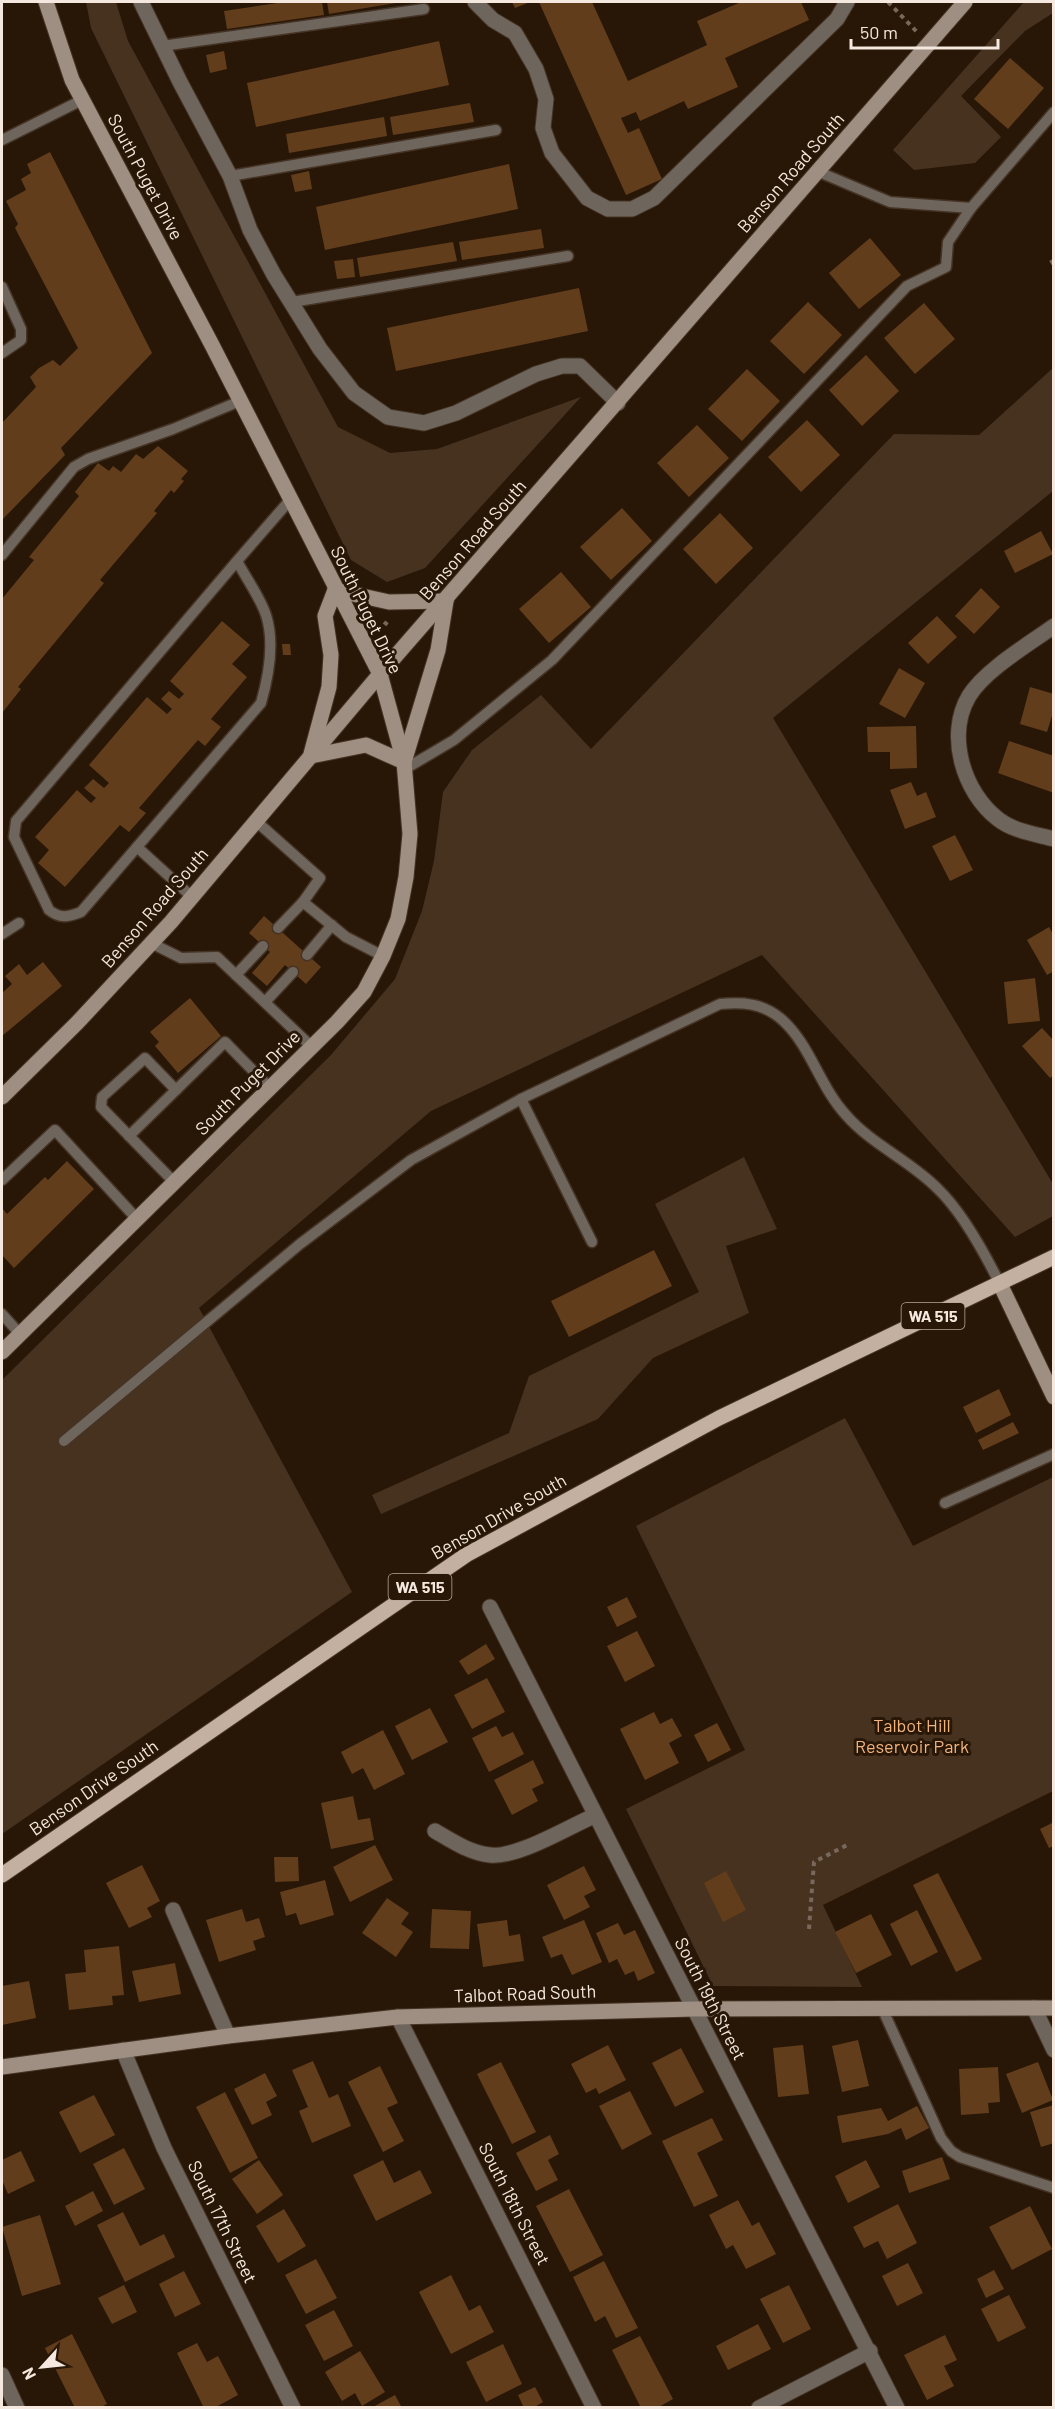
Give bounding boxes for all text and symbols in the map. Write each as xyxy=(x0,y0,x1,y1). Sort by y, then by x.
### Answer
scale bar xyxy=(851,12,998,50)
text: 50 m xyxy=(860,21,898,43)
street label: Benson Road South xyxy=(732,108,848,237)
street label: South Puget Drive xyxy=(103,110,188,243)
street label: Benson Road South xyxy=(414,475,530,604)
street label: South Puget Drive xyxy=(326,542,407,677)
street label: Benson Road South xyxy=(96,843,212,972)
street label: South Puget Drive xyxy=(190,1025,304,1139)
road number: WA 515 xyxy=(902,1303,964,1329)
street label: Benson Drive South xyxy=(427,1469,570,1564)
road number: WA 515 xyxy=(388,1574,452,1600)
park label: Talbot Hill Reservoir Park xyxy=(855,1714,969,1757)
street label: Benson Drive South xyxy=(25,1734,162,1840)
street label: South 19th Street xyxy=(671,1934,751,2063)
street label: Talbot Road South xyxy=(453,1980,597,2006)
street label: South 18th Street xyxy=(475,2139,555,2268)
street label: South 17th Street xyxy=(184,2157,262,2286)
north arrow xyxy=(12,2337,72,2397)
text: N xyxy=(17,2365,39,2383)

